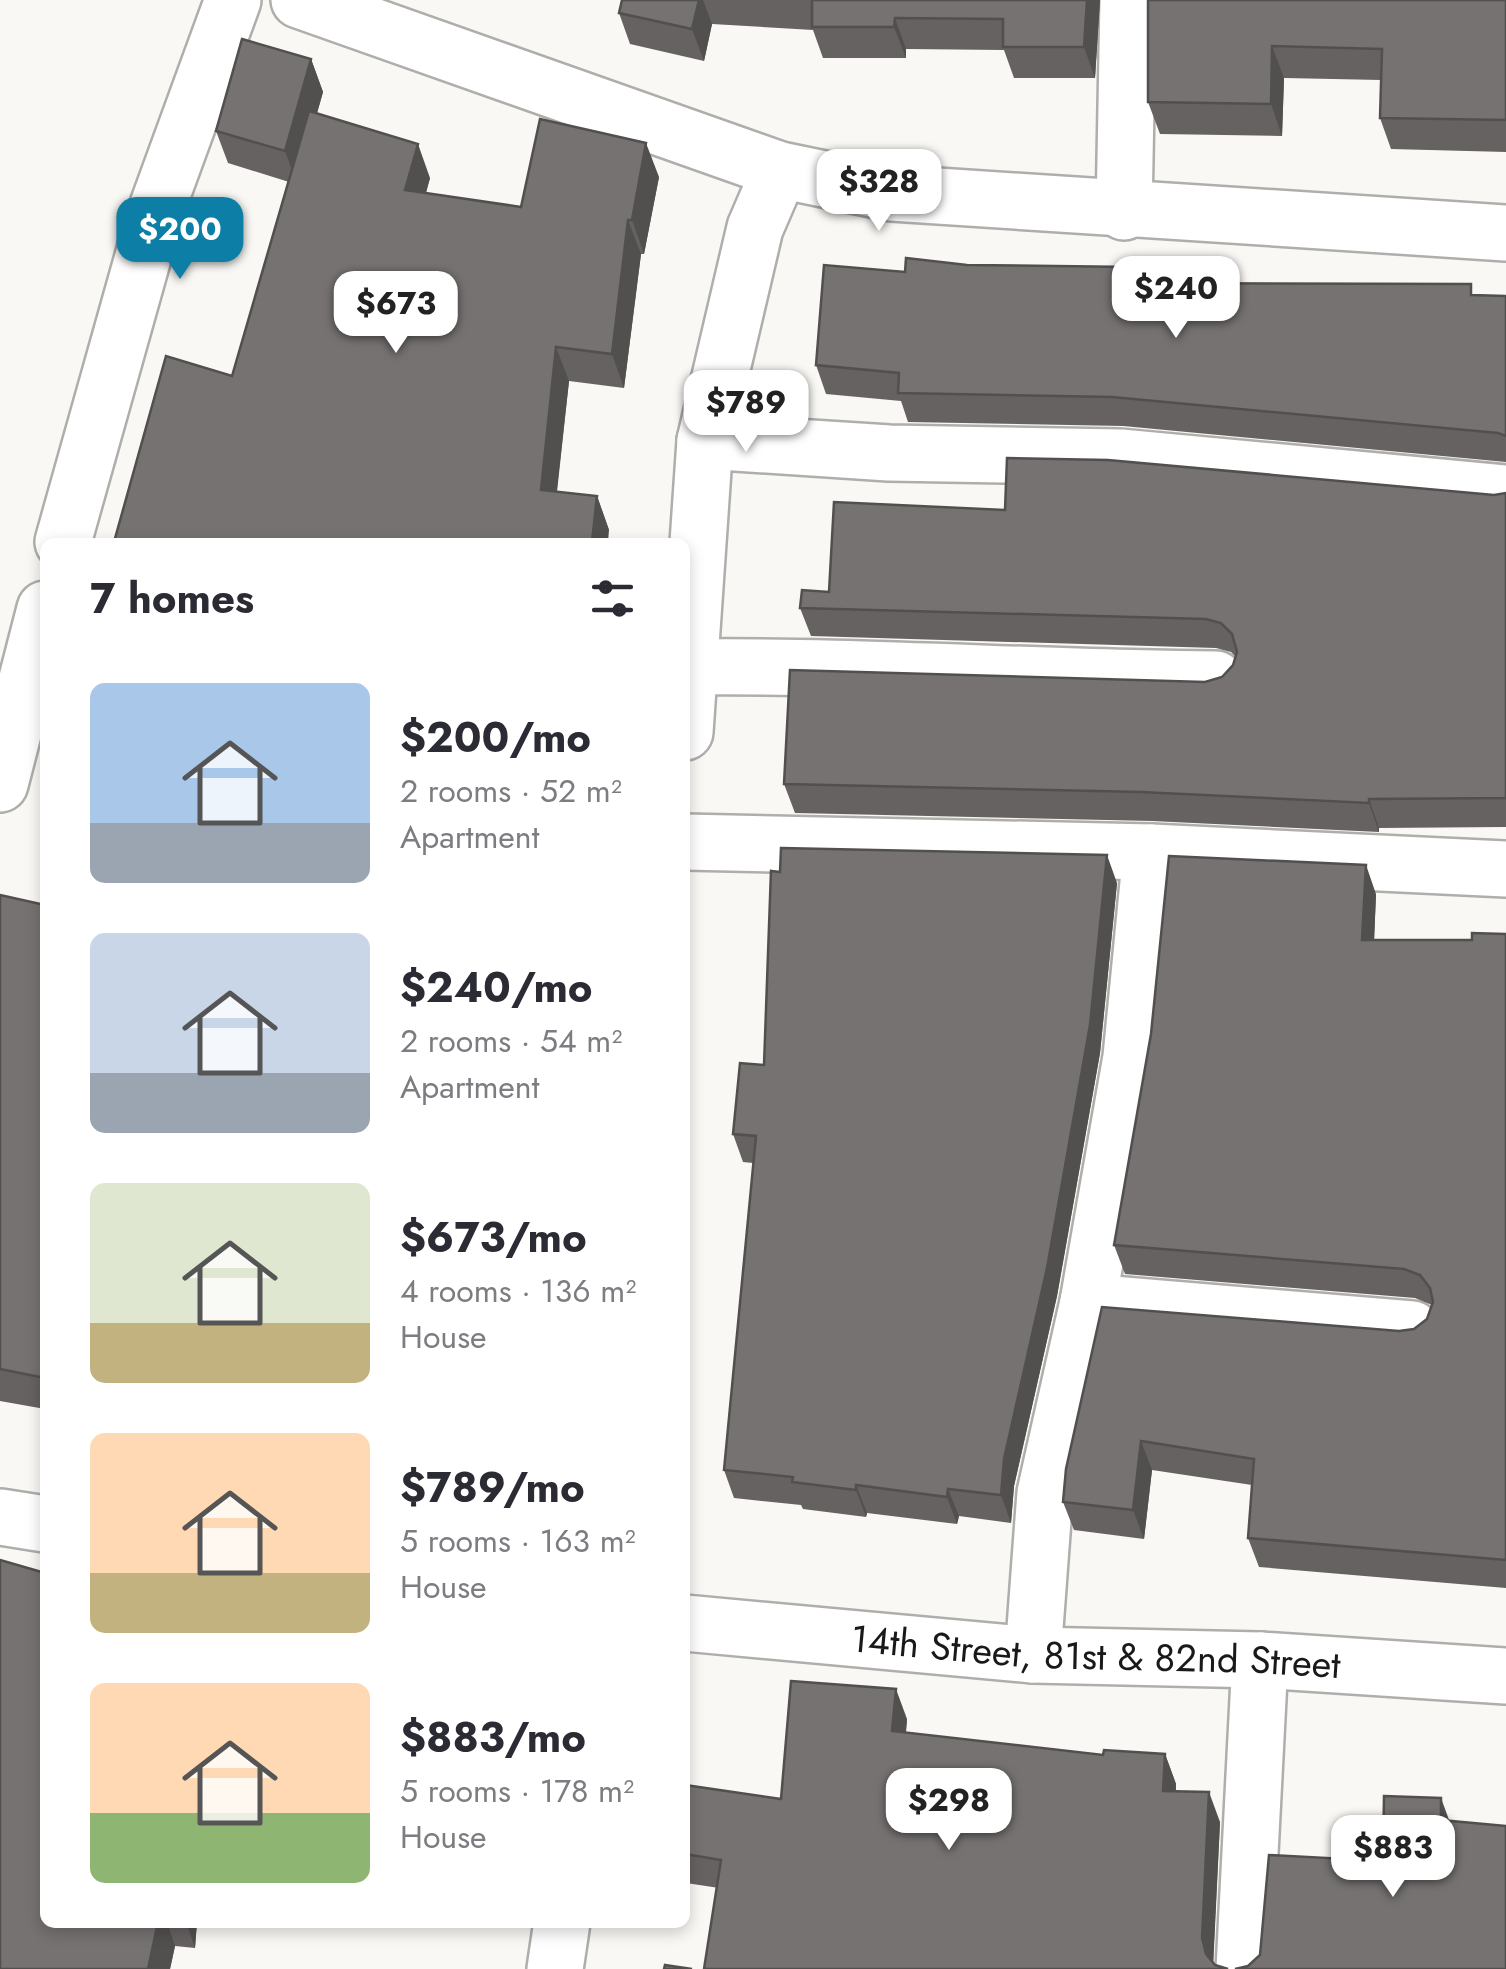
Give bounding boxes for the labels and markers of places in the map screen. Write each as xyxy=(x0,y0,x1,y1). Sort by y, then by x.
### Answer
pin: $328 xyxy=(820,149,938,234)
pin: $200 xyxy=(121,197,239,282)
pin: $240 xyxy=(1117,256,1235,341)
pin: $673 xyxy=(337,271,455,356)
pin: $789 xyxy=(687,370,805,455)
pin: $298 xyxy=(890,1768,1008,1853)
pin: $883 xyxy=(1334,1815,1452,1900)

